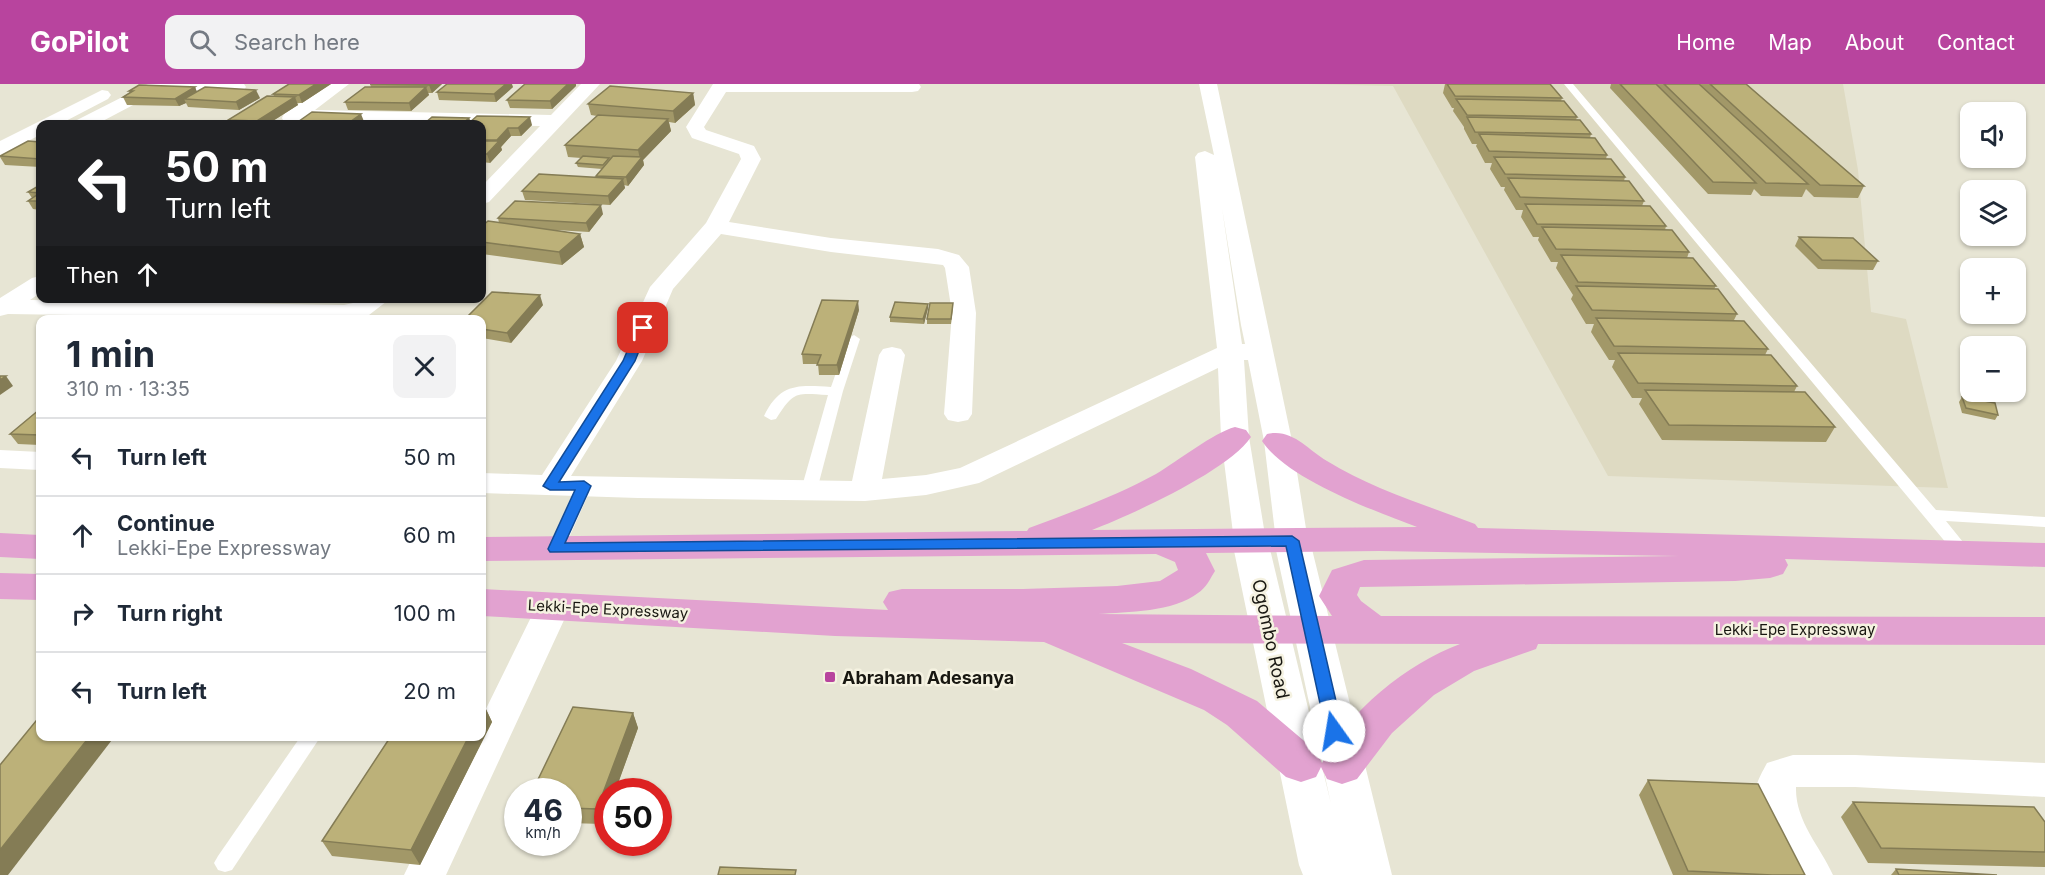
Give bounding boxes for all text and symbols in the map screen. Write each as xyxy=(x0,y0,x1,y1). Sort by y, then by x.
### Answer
search box xyxy=(165,15,585,69)
text: GoPilot xyxy=(30,25,129,59)
icon: search xyxy=(186,26,219,59)
text: Search here xyxy=(234,29,360,55)
text: Home xyxy=(1676,30,1735,55)
text: Map xyxy=(1768,30,1812,55)
text: About xyxy=(1845,30,1904,55)
text: Contact xyxy=(1937,30,2015,55)
map controls xyxy=(1960,102,2026,402)
button: sound xyxy=(1960,102,2026,168)
text: 50 m xyxy=(165,141,268,192)
icon: left xyxy=(66,144,144,222)
button: layers xyxy=(1960,180,2026,246)
text: Turn left xyxy=(165,192,271,225)
icon: ahead xyxy=(131,258,164,291)
button: + xyxy=(1960,258,2026,324)
text: Then xyxy=(66,262,119,288)
pin xyxy=(617,302,668,353)
icon: arrive xyxy=(626,311,659,344)
text: 1 min xyxy=(66,332,155,376)
button: close xyxy=(393,335,456,398)
button: − xyxy=(1960,336,2026,402)
text: 310 m · 13:35 xyxy=(66,377,190,401)
icon: left xyxy=(66,441,99,474)
text: Turn left xyxy=(117,444,207,470)
text: 50 m xyxy=(403,444,456,470)
text: Continue xyxy=(117,510,215,536)
icon: ahead xyxy=(66,519,99,552)
text: 60 m xyxy=(403,522,456,548)
text: Lekki-Epe Expressway xyxy=(117,536,331,560)
street label: Ogombo Road xyxy=(1248,577,1294,701)
street label: Lekki-Epe Expressway xyxy=(527,595,689,623)
icon: right xyxy=(66,597,99,630)
text: Turn right xyxy=(117,600,223,626)
text: 100 m xyxy=(394,600,456,626)
street label: Lekki-Epe Expressway xyxy=(1715,620,1876,639)
place label: Abraham Adesanya xyxy=(842,667,1014,688)
marker: Abraham Adesanya xyxy=(823,670,837,684)
icon: left xyxy=(66,675,99,708)
text: Turn left xyxy=(117,678,207,704)
text: 20 m xyxy=(403,678,456,704)
position arrow xyxy=(1302,699,1366,763)
speed limit sign: 50 xyxy=(594,778,672,856)
text: 46 xyxy=(523,792,563,828)
text: km/h xyxy=(525,823,561,842)

